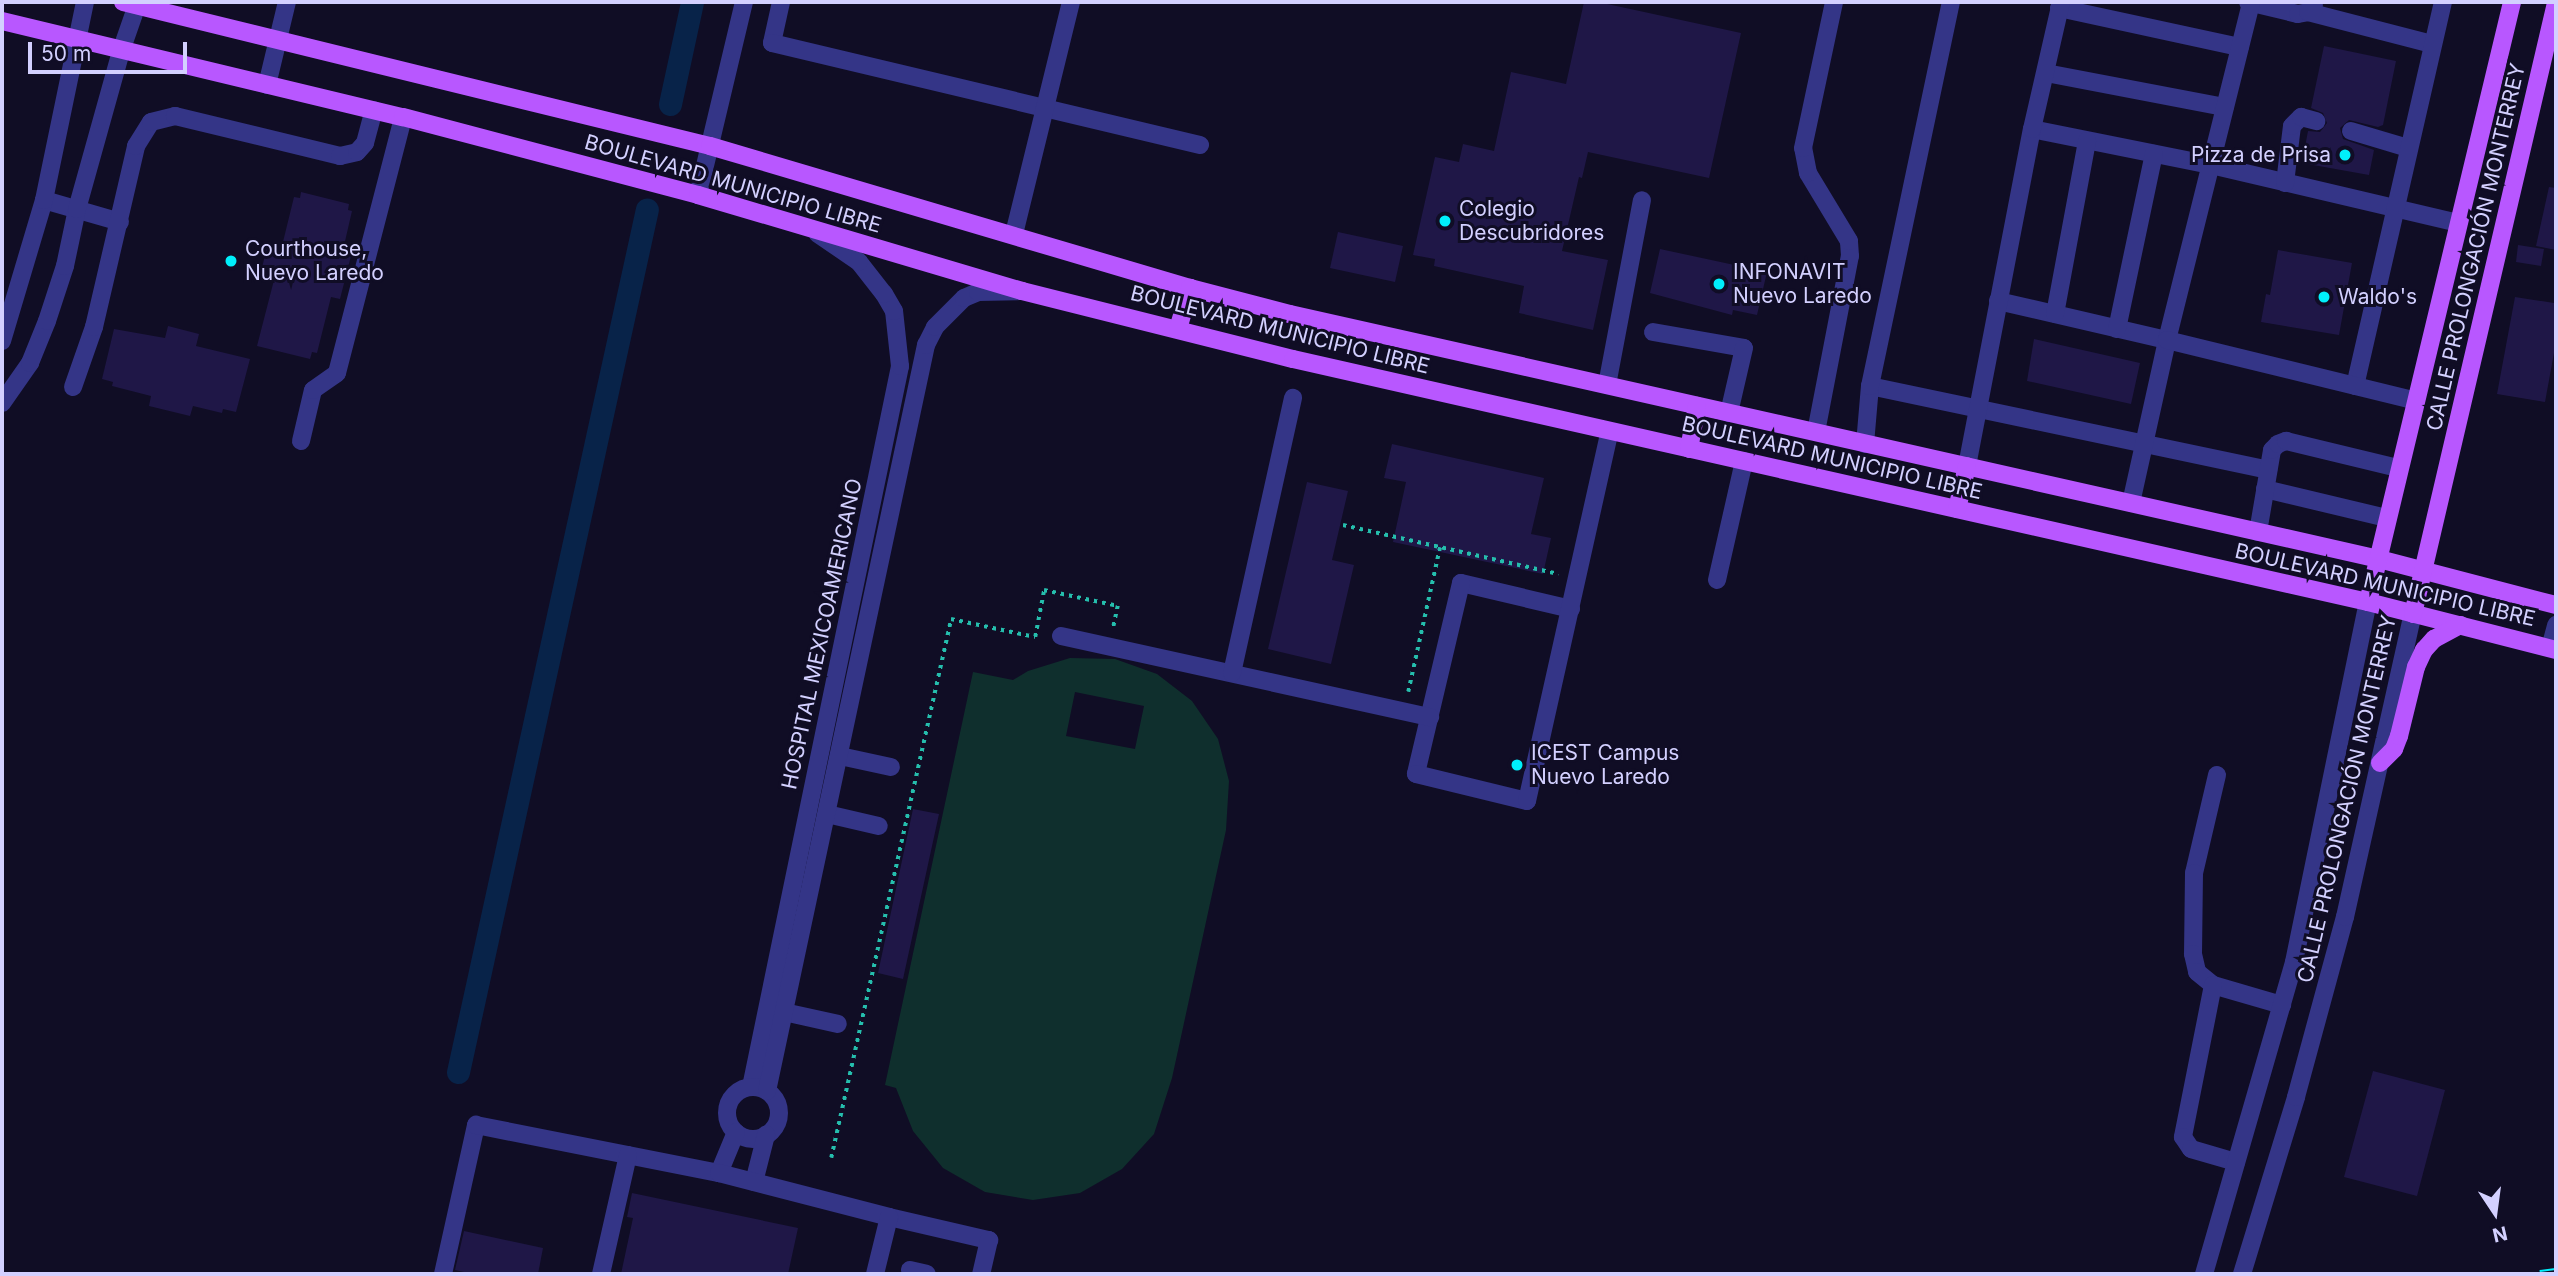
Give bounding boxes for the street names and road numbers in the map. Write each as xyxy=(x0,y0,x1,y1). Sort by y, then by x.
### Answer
street label: CALLE PROLONGACIÓN MONTERREY xyxy=(2421,61,2531,433)
street label: BOULEVARD MUNICIPIO LIBRE xyxy=(582,130,884,238)
street label: BOULEVARD MUNICIPIO LIBRE xyxy=(1128,281,1432,379)
street label: BOULEVARD MUNICIPIO LIBRE xyxy=(1679,411,1985,505)
street label: HOSPITAL MEXICOAMERICANO xyxy=(777,476,867,792)
street label: BOULEVARD MUNICIPIO LIBRE xyxy=(2232,538,2538,632)
street label: CALLE PROLONGACIÓN MONTERREY xyxy=(2292,613,2402,985)

